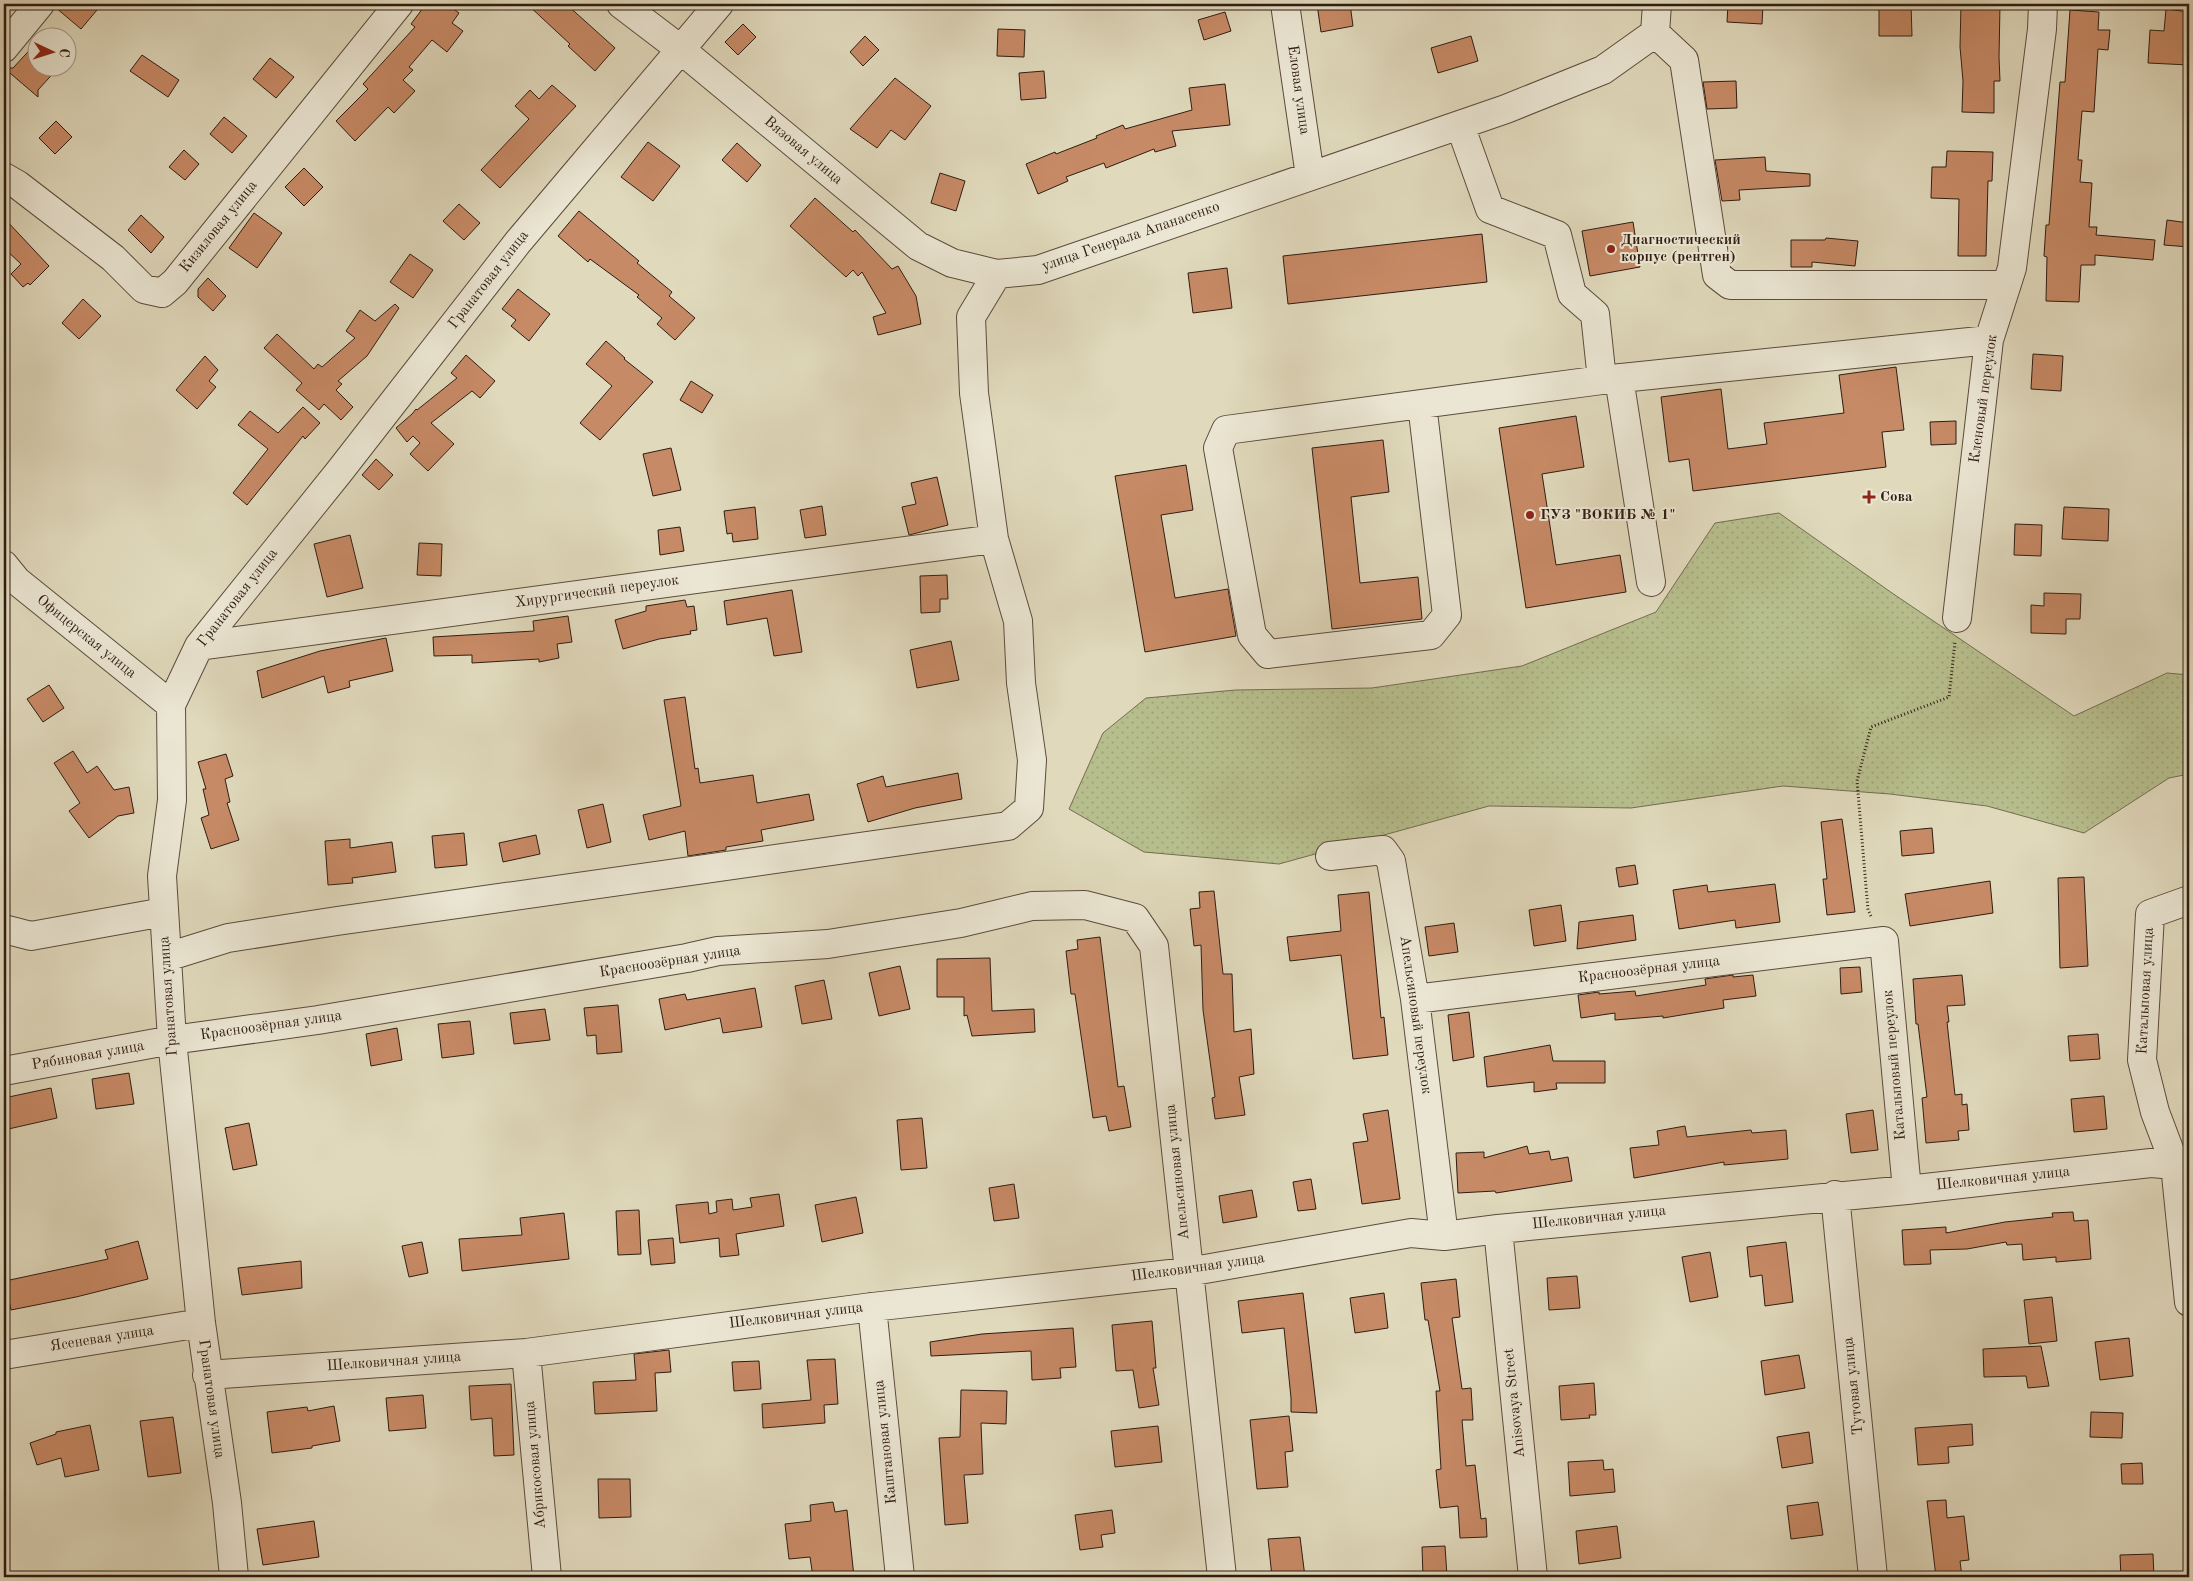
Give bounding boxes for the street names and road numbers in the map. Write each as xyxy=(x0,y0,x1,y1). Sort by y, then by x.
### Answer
street label: Еловая улица xyxy=(1284,44,1312,136)
street label: Вязовая улица xyxy=(761,114,845,188)
street label: Кизиловая улица xyxy=(177,178,261,276)
street label: улица Генерала Апанасенко xyxy=(1040,199,1222,275)
street label: Гранатовая улица xyxy=(446,228,532,332)
street label: Кленовый переулок xyxy=(1968,333,2001,464)
street label: Гранатовая улица xyxy=(195,546,281,650)
street label: Хирургический переулок xyxy=(514,573,680,611)
street label: Офицерская улица xyxy=(33,592,139,682)
street label: Катальповая улица xyxy=(2135,926,2157,1055)
street label: Гранатовая улица xyxy=(157,935,181,1056)
street label: Апельсиновый переулок xyxy=(1396,935,1434,1096)
street label: Красноозёрная улица xyxy=(598,943,742,981)
street label: Красноозёрная улица xyxy=(1577,954,1721,986)
street label: Катальповый переулок xyxy=(1881,989,1909,1141)
street label: Красноозёрная улица xyxy=(199,1009,343,1043)
street label: Рябиновая улица xyxy=(30,1039,146,1073)
street label: Апельсиновая улица xyxy=(1163,1103,1193,1241)
street label: Шелковичная улица xyxy=(1935,1164,2071,1194)
street label: Шелковичная улица xyxy=(1531,1203,1667,1233)
street label: Шелковичная улица xyxy=(1130,1251,1266,1285)
street label: Шелковичная улица xyxy=(728,1300,864,1332)
street label: Ясеневая улица xyxy=(49,1323,156,1355)
street label: Тутовая улица xyxy=(1841,1336,1867,1436)
street label: Гранатовая улица xyxy=(195,1339,227,1460)
street label: Anisovaya Street xyxy=(1502,1347,1528,1459)
street label: Шелковичная улица xyxy=(326,1350,462,1374)
street label: Каштановая улица xyxy=(872,1379,900,1505)
street label: Абрикосовая улица xyxy=(523,1400,549,1530)

